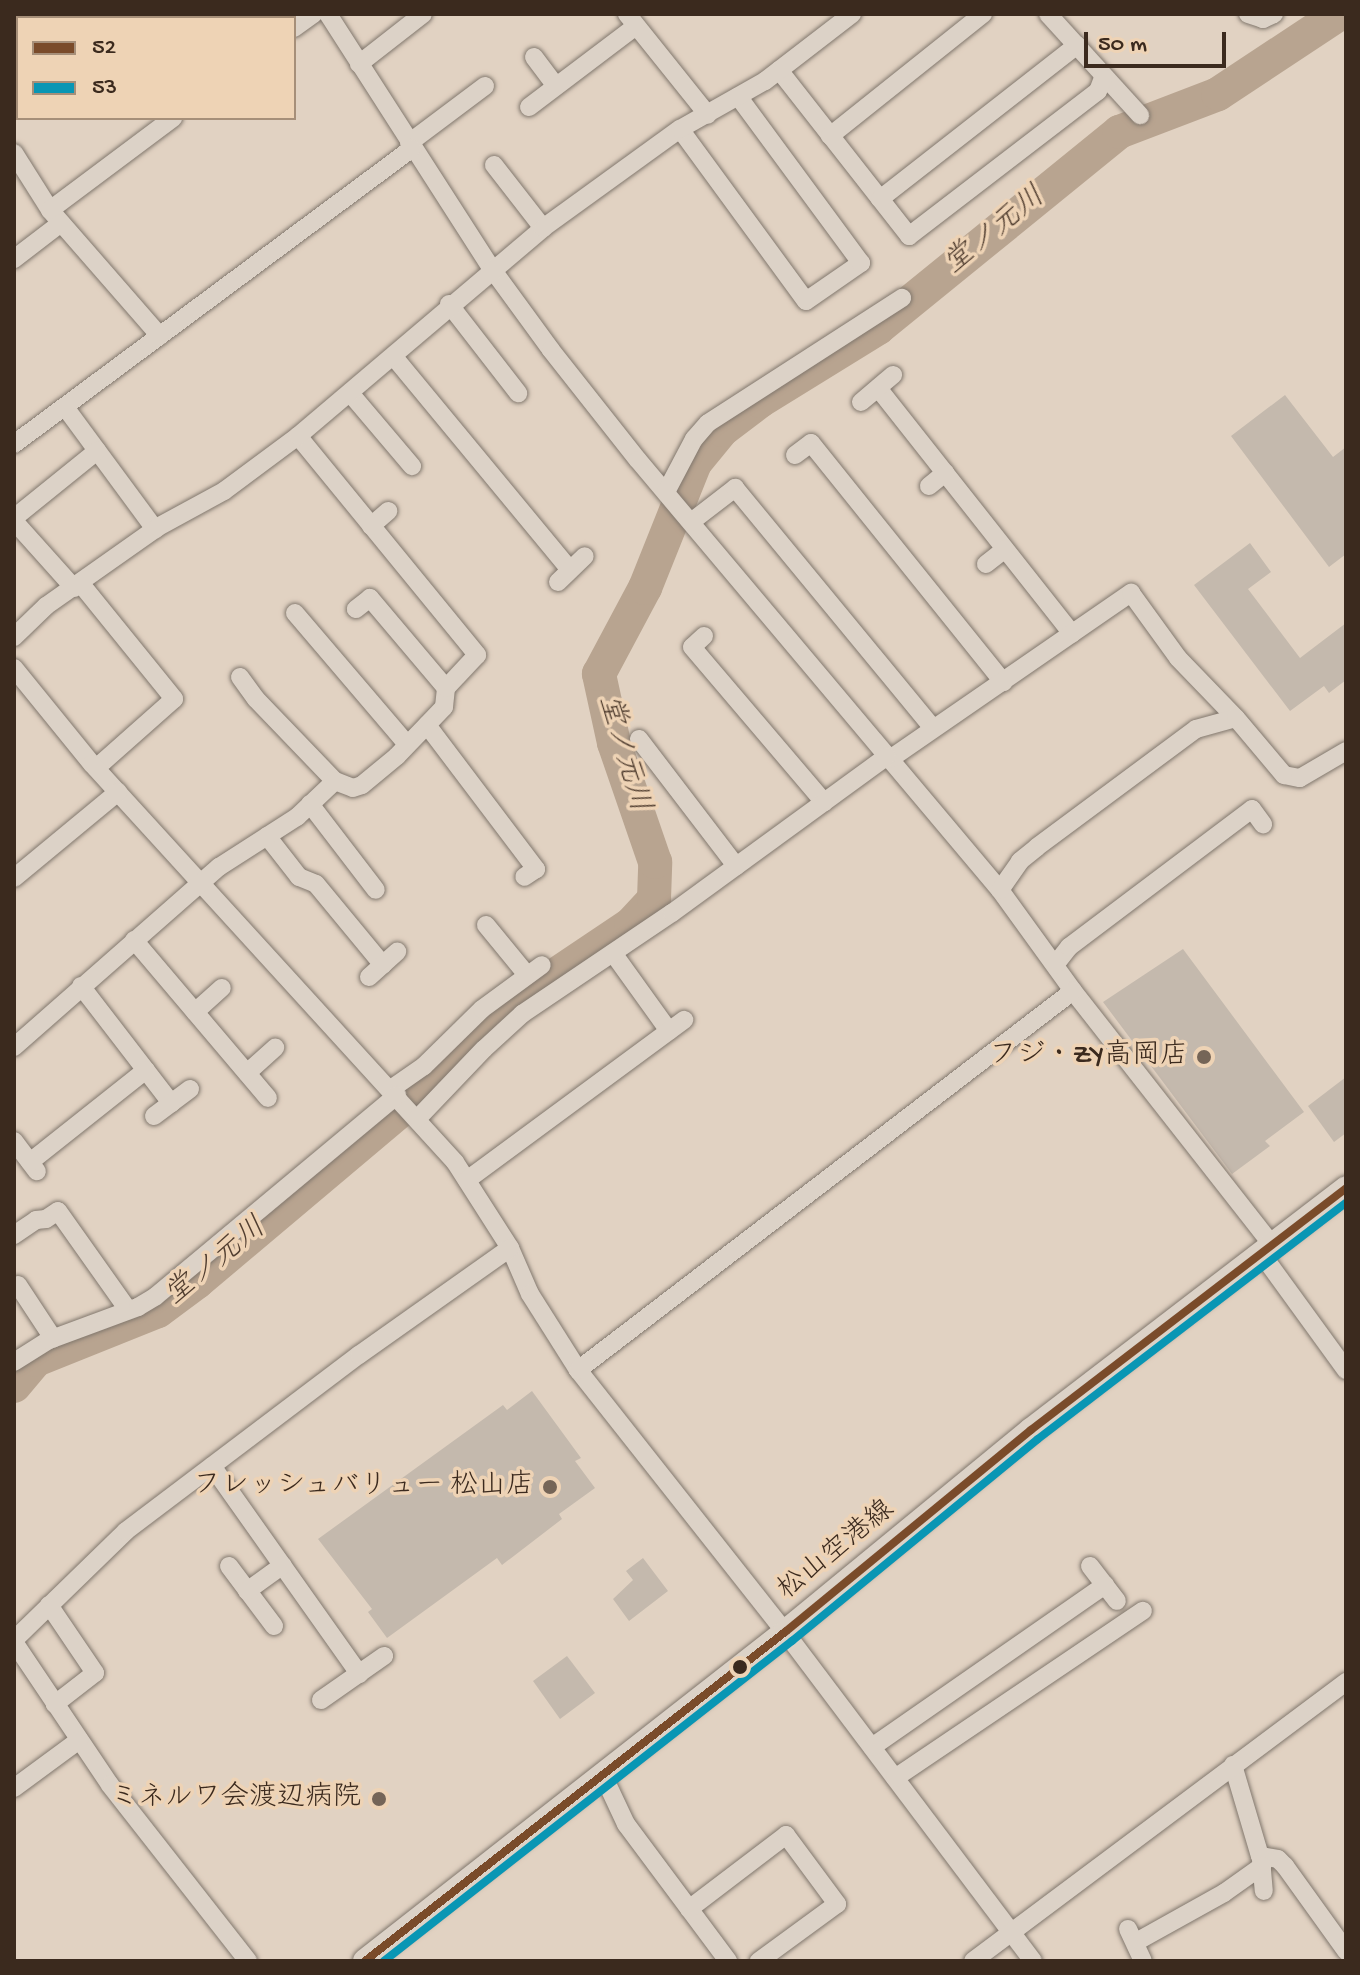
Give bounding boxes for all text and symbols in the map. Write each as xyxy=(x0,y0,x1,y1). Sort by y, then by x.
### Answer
legend xyxy=(16,16,296,120)
scale bar xyxy=(1088,16,1230,66)
text: 50 m xyxy=(1098,31,1147,60)
text: 52 xyxy=(92,34,116,63)
text: 53 xyxy=(92,74,117,103)
water label: 堂ノ元川 xyxy=(938,180,1054,284)
water label: 堂ノ元川 xyxy=(588,691,656,817)
place label: フジ・ZY高岡店 xyxy=(989,1040,1188,1074)
marker: フジ・ZY高岡店 xyxy=(1195,1048,1213,1066)
water label: 堂ノ元川 xyxy=(159,1211,275,1315)
place label: フレッシュバリュー 松山店 xyxy=(191,1470,534,1504)
marker: フレッシュバリュー 松山店 xyxy=(541,1478,559,1496)
street label: 松山空港線 xyxy=(772,1494,902,1608)
unlabelled marker xyxy=(732,1659,748,1675)
place label: ミネルワ会渡辺病院 xyxy=(109,1782,361,1816)
marker: ミネルワ会渡辺病院 xyxy=(368,1788,390,1810)

